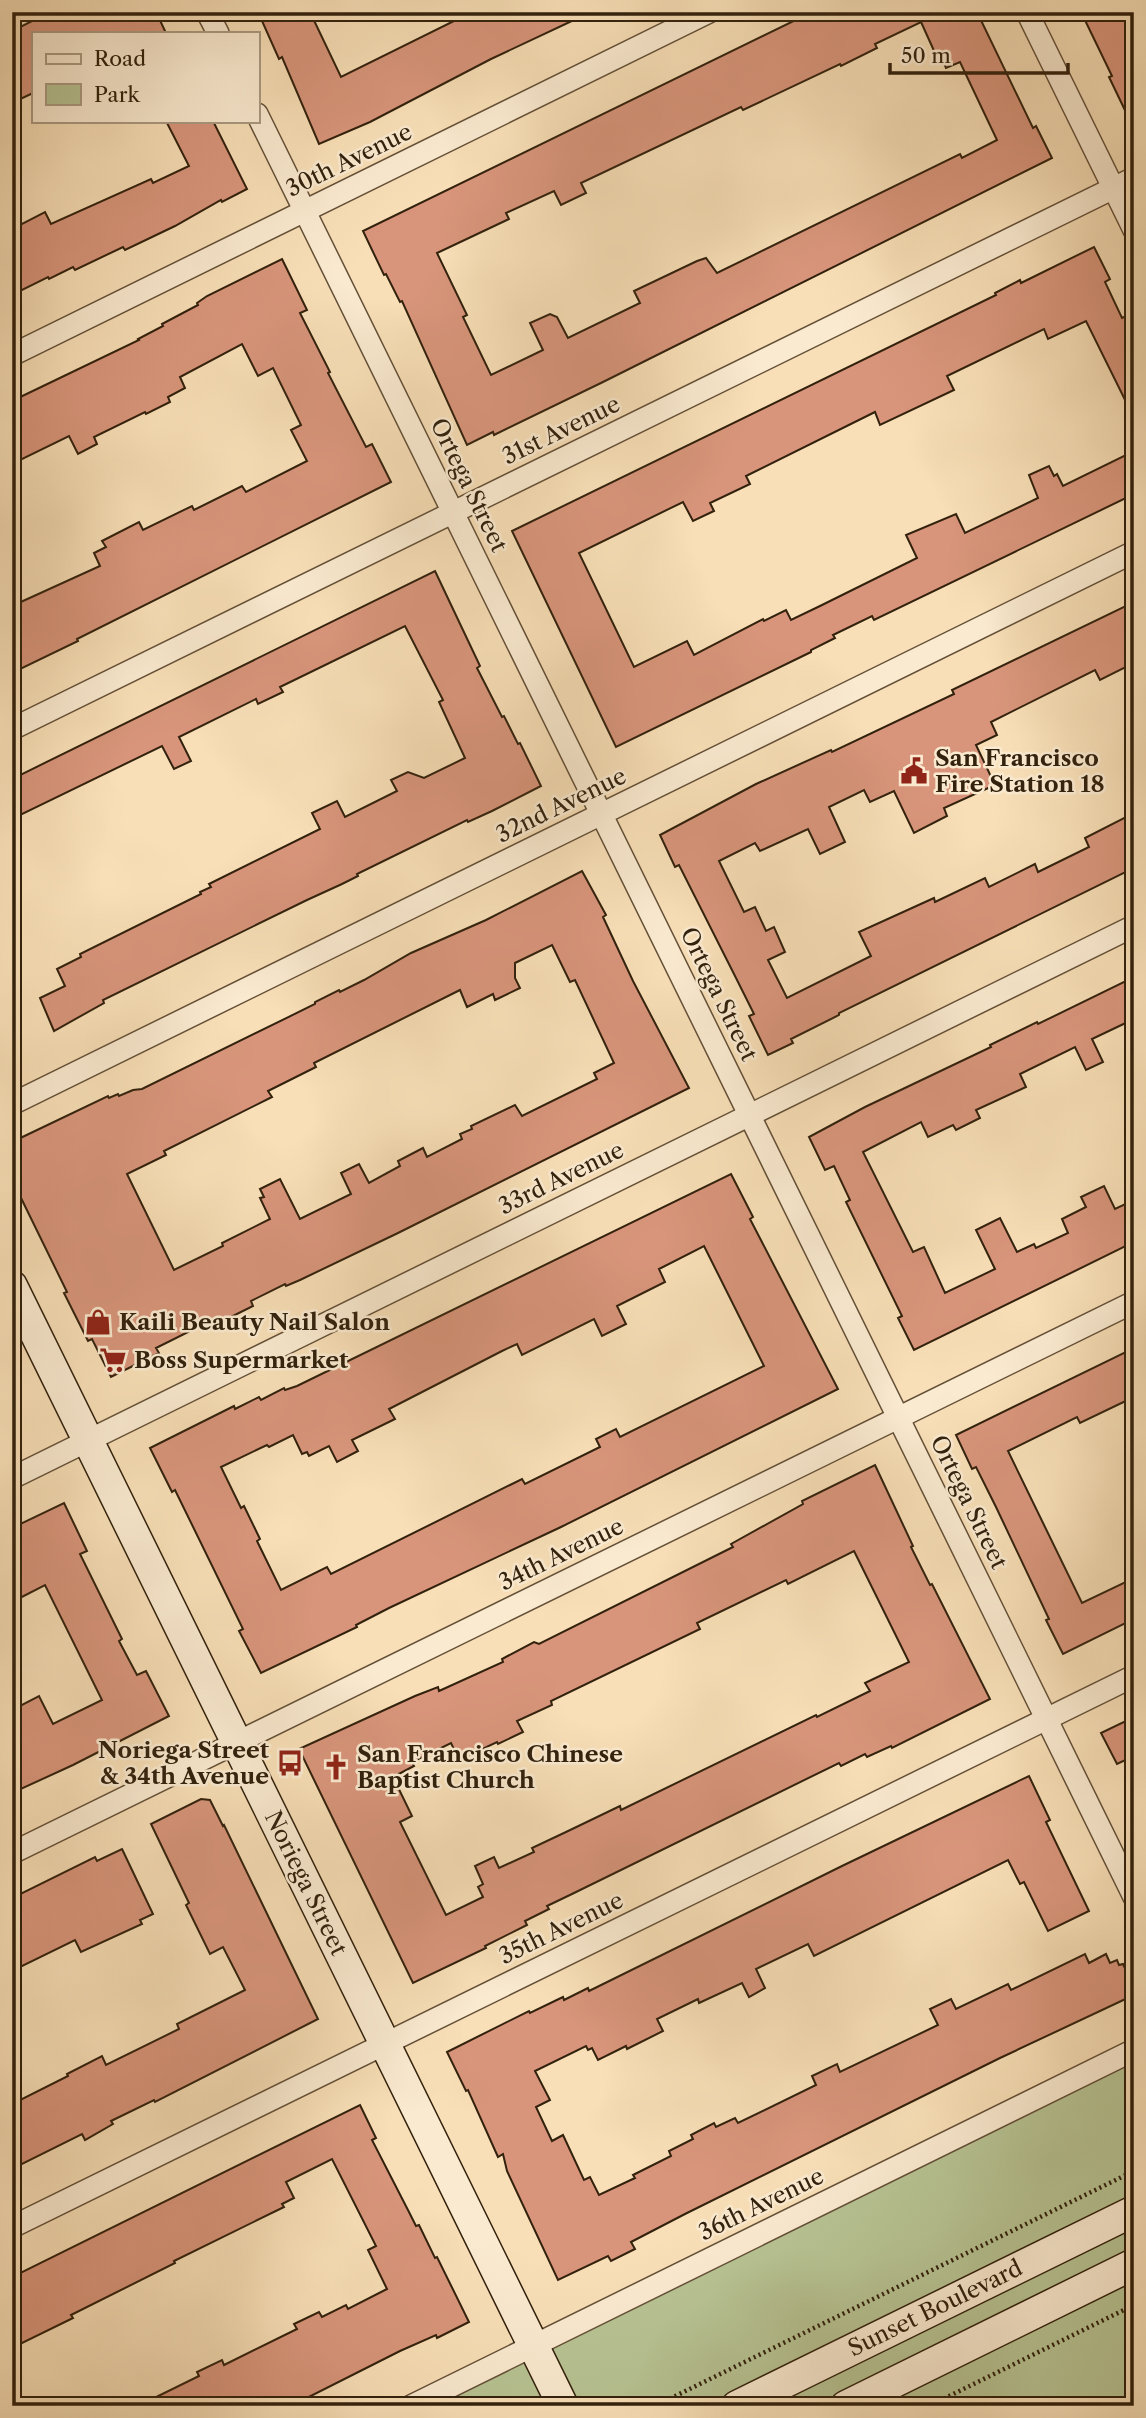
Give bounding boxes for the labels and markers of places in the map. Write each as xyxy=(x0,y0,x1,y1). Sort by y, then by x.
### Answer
place label: San Francisco Fire Station 18 xyxy=(935,744,1105,798)
public building icon: San Francisco Fire Station 18 xyxy=(899,756,929,786)
shop icon: Kaili Beauty Nail Salon xyxy=(83,1307,113,1337)
place label: Kaili Beauty Nail Salon xyxy=(119,1308,390,1336)
supermarket icon: Boss Supermarket xyxy=(98,1345,128,1375)
place label: Boss Supermarket xyxy=(134,1346,349,1374)
place label: Noriega Street & 34th Avenue xyxy=(98,1736,270,1790)
place label: San Francisco Chinese Baptist Church xyxy=(357,1740,623,1794)
bus stop icon: Noriega Street & 34th Avenue xyxy=(275,1748,305,1778)
church icon: San Francisco Chinese Baptist Church xyxy=(321,1752,351,1782)

